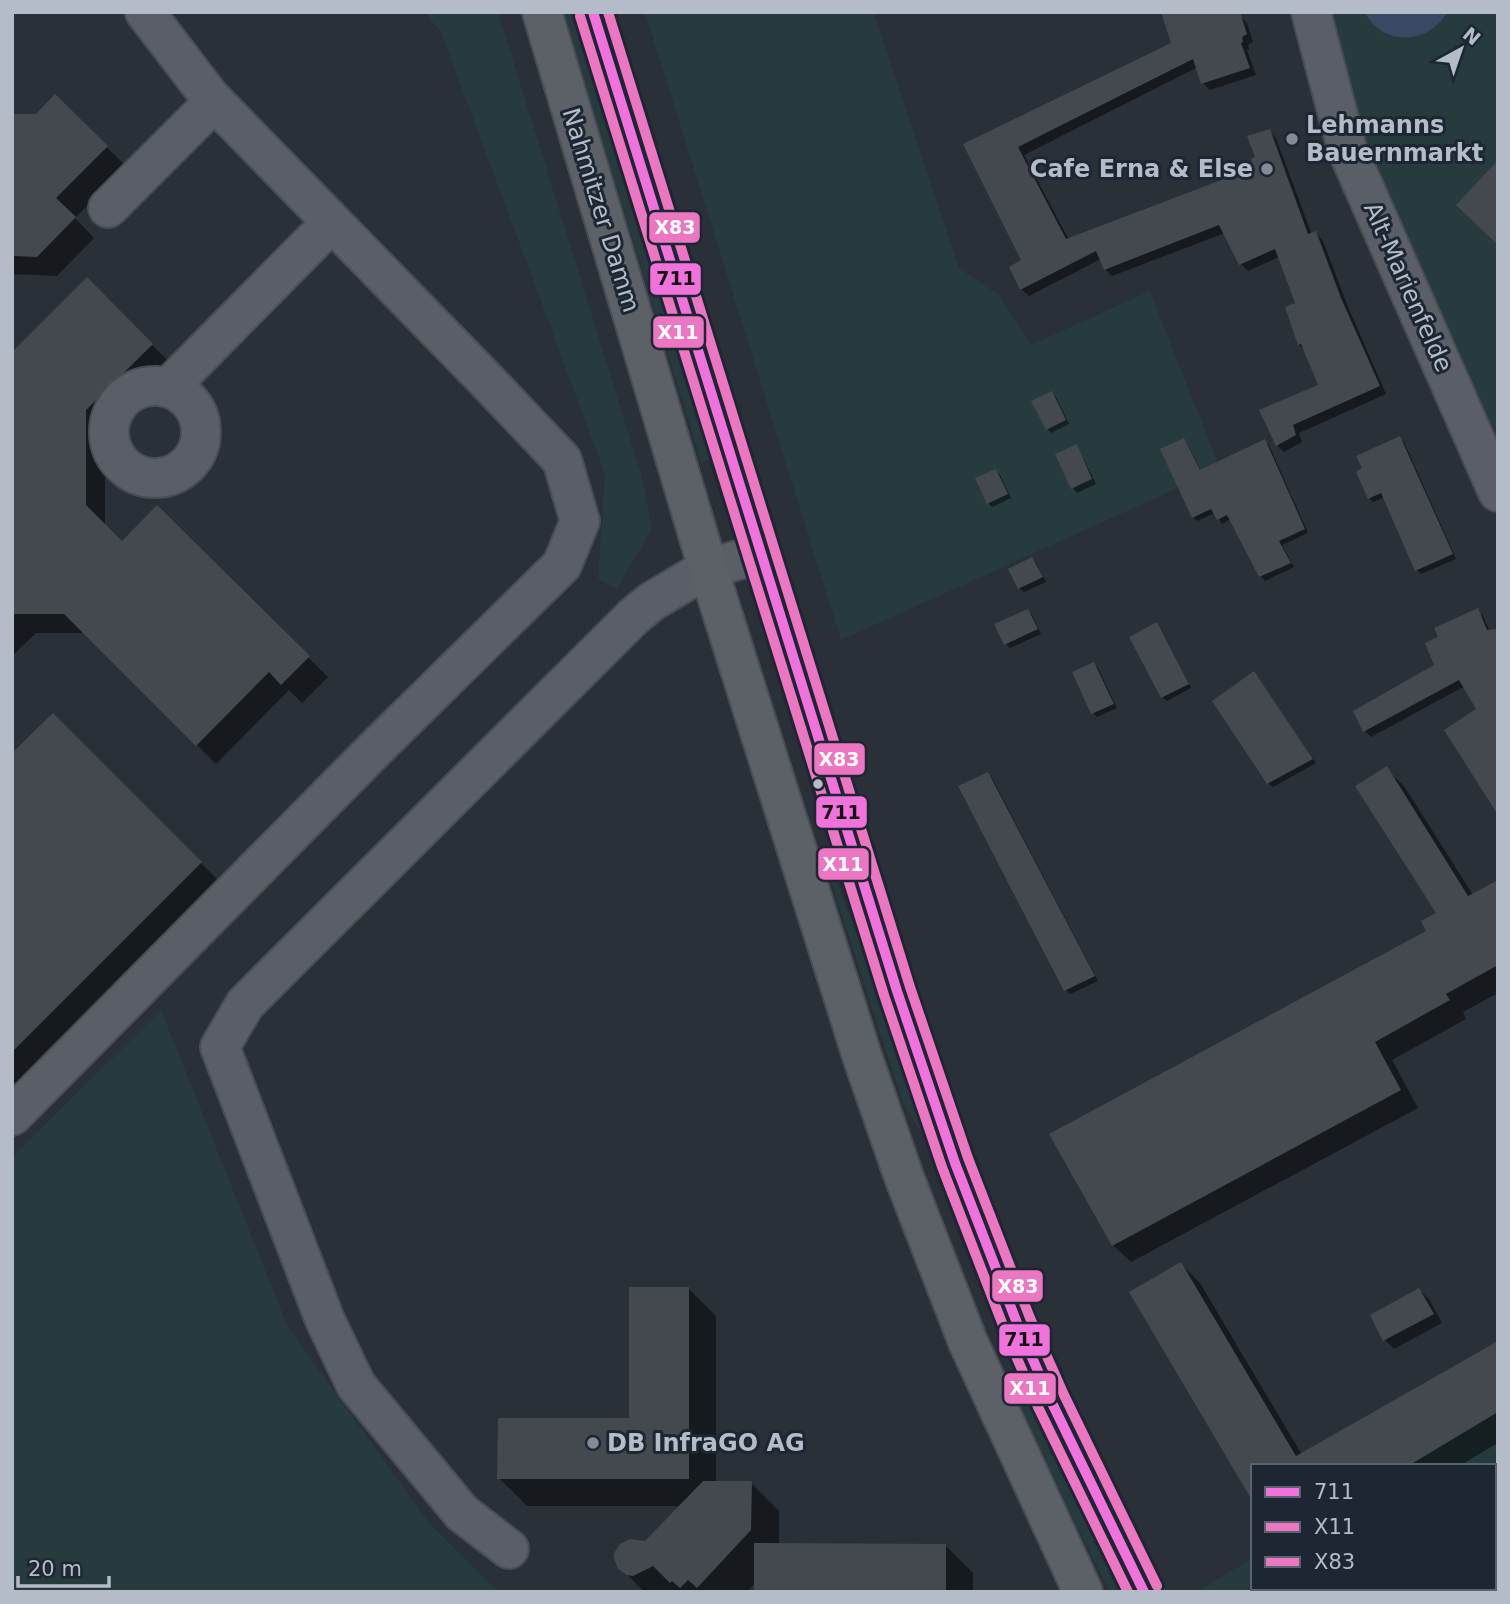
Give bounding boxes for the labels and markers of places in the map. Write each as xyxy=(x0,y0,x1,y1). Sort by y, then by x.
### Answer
place label: Lehmanns Bauernmarkt xyxy=(1306,111,1483,167)
marker: Lehmanns Bauernmarkt xyxy=(1284,131,1300,147)
place label: Cafe Erna & Else xyxy=(1030,155,1253,183)
marker: Cafe Erna & Else xyxy=(1259,161,1275,177)
unlabelled marker xyxy=(811,777,825,791)
place label: DB InfraGO AG xyxy=(607,1429,805,1457)
marker: DB InfraGO AG xyxy=(585,1435,601,1451)

